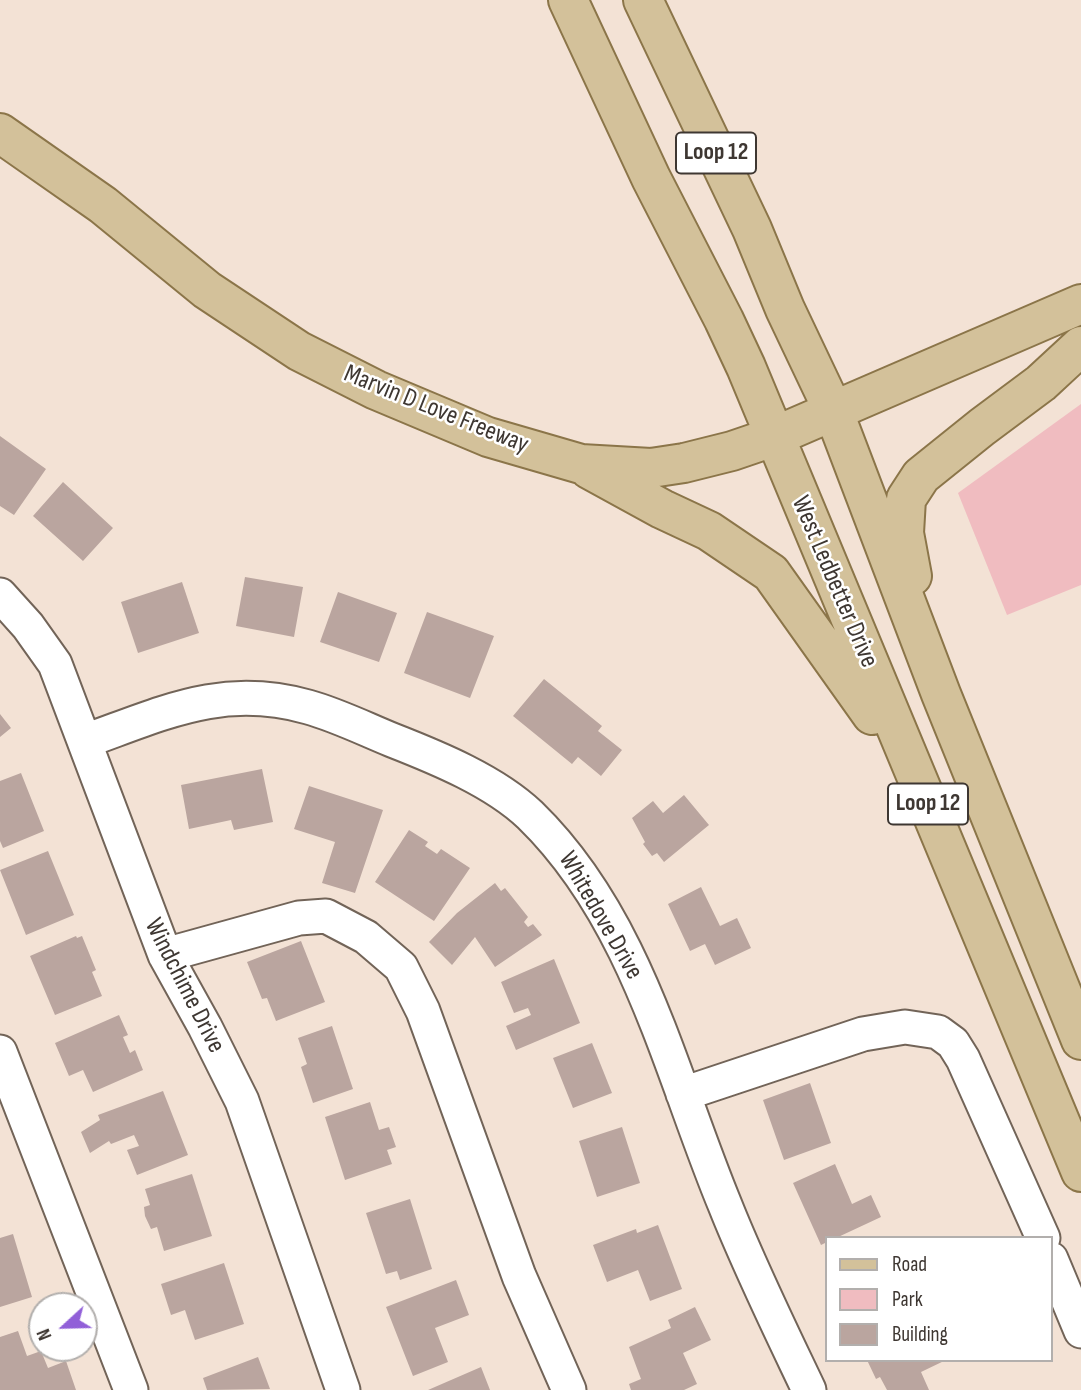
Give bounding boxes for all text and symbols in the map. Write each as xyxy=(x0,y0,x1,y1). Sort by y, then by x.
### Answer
road number: Loop 12 xyxy=(676,132,756,174)
street label: Marvin D Love Freeway xyxy=(339,359,533,461)
street label: West Ledbetter Drive xyxy=(784,492,884,672)
road number: Loop 12 xyxy=(888,784,968,824)
street label: Whitedove Drive xyxy=(551,847,649,985)
street label: Windchime Drive xyxy=(137,914,231,1058)
legend xyxy=(825,1236,1053,1362)
text: Road xyxy=(892,1252,927,1277)
text: Park xyxy=(892,1287,923,1312)
north arrow xyxy=(28,1292,98,1362)
text: Building xyxy=(892,1322,948,1347)
text: N xyxy=(32,1325,57,1343)

